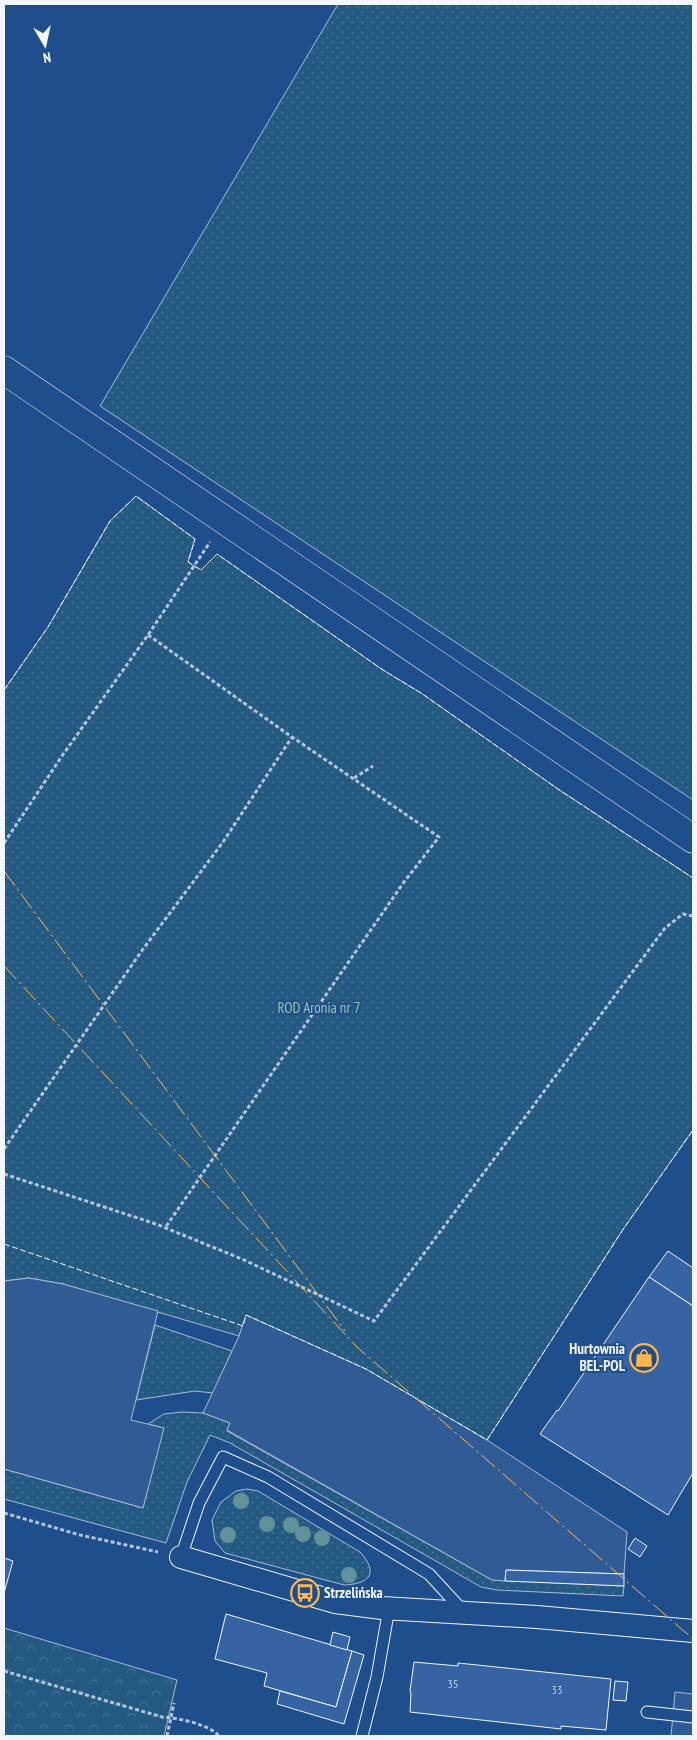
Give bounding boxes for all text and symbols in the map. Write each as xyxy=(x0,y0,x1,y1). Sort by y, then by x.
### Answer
north arrow xyxy=(20,20,70,70)
text: N xyxy=(42,48,52,67)
park label: ROD Aronia nr 7 xyxy=(278,998,361,1017)
place label: Hurtownia BEL-POL xyxy=(569,1339,626,1375)
shop icon: Hurtownia BEL-POL xyxy=(629,1343,659,1373)
bus stop icon: Strzelińska xyxy=(290,1578,320,1608)
place label: Strzelińska xyxy=(324,1583,383,1602)
house number: 35 xyxy=(448,1676,458,1691)
house number: 33 xyxy=(552,1682,562,1697)

